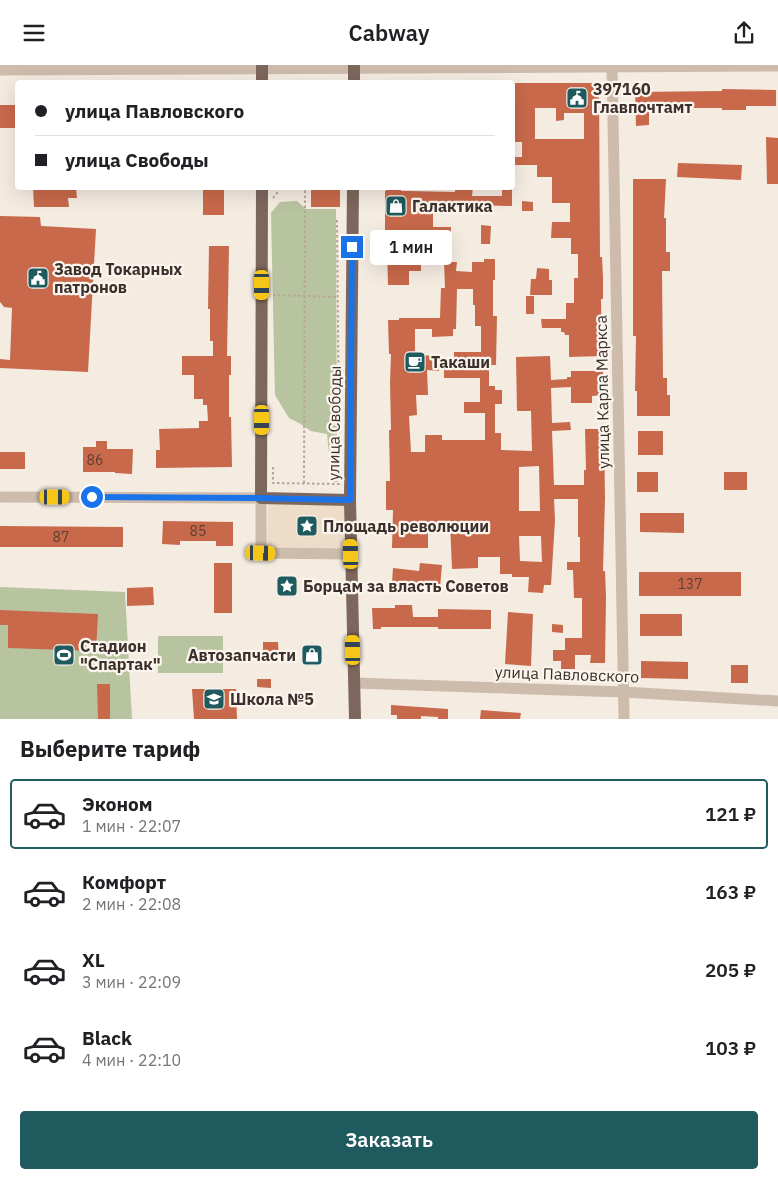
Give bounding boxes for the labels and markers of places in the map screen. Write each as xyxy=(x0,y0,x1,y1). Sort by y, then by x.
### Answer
place label: 397160 Главпочтамт xyxy=(593,79,692,117)
public building icon: 397160 Главпочтамт xyxy=(565,86,589,110)
shop icon: Галактика xyxy=(384,194,408,218)
place label: Галактика xyxy=(412,196,493,216)
place label: Завод Токарных патронов xyxy=(54,259,182,297)
public building icon: Завод Токарных патронов xyxy=(26,266,50,290)
cafe icon: Такаши xyxy=(403,350,427,374)
place label: Такаши xyxy=(431,352,490,372)
place icon: Площадь революции xyxy=(295,514,319,538)
place label: Площадь революции xyxy=(323,516,489,536)
place icon: Борцам за власть Советов xyxy=(275,574,299,598)
place label: Борцам за власть Советов xyxy=(303,576,509,596)
place label: Стадион "Спартак" xyxy=(80,636,161,674)
sports icon: Стадион "Спартак" xyxy=(52,643,76,667)
shop icon: Автозапчасти xyxy=(300,643,324,667)
place label: Автозапчасти xyxy=(188,645,296,665)
school or university icon: Школа №5 xyxy=(202,687,226,711)
place label: Школа №5 xyxy=(230,689,314,709)

